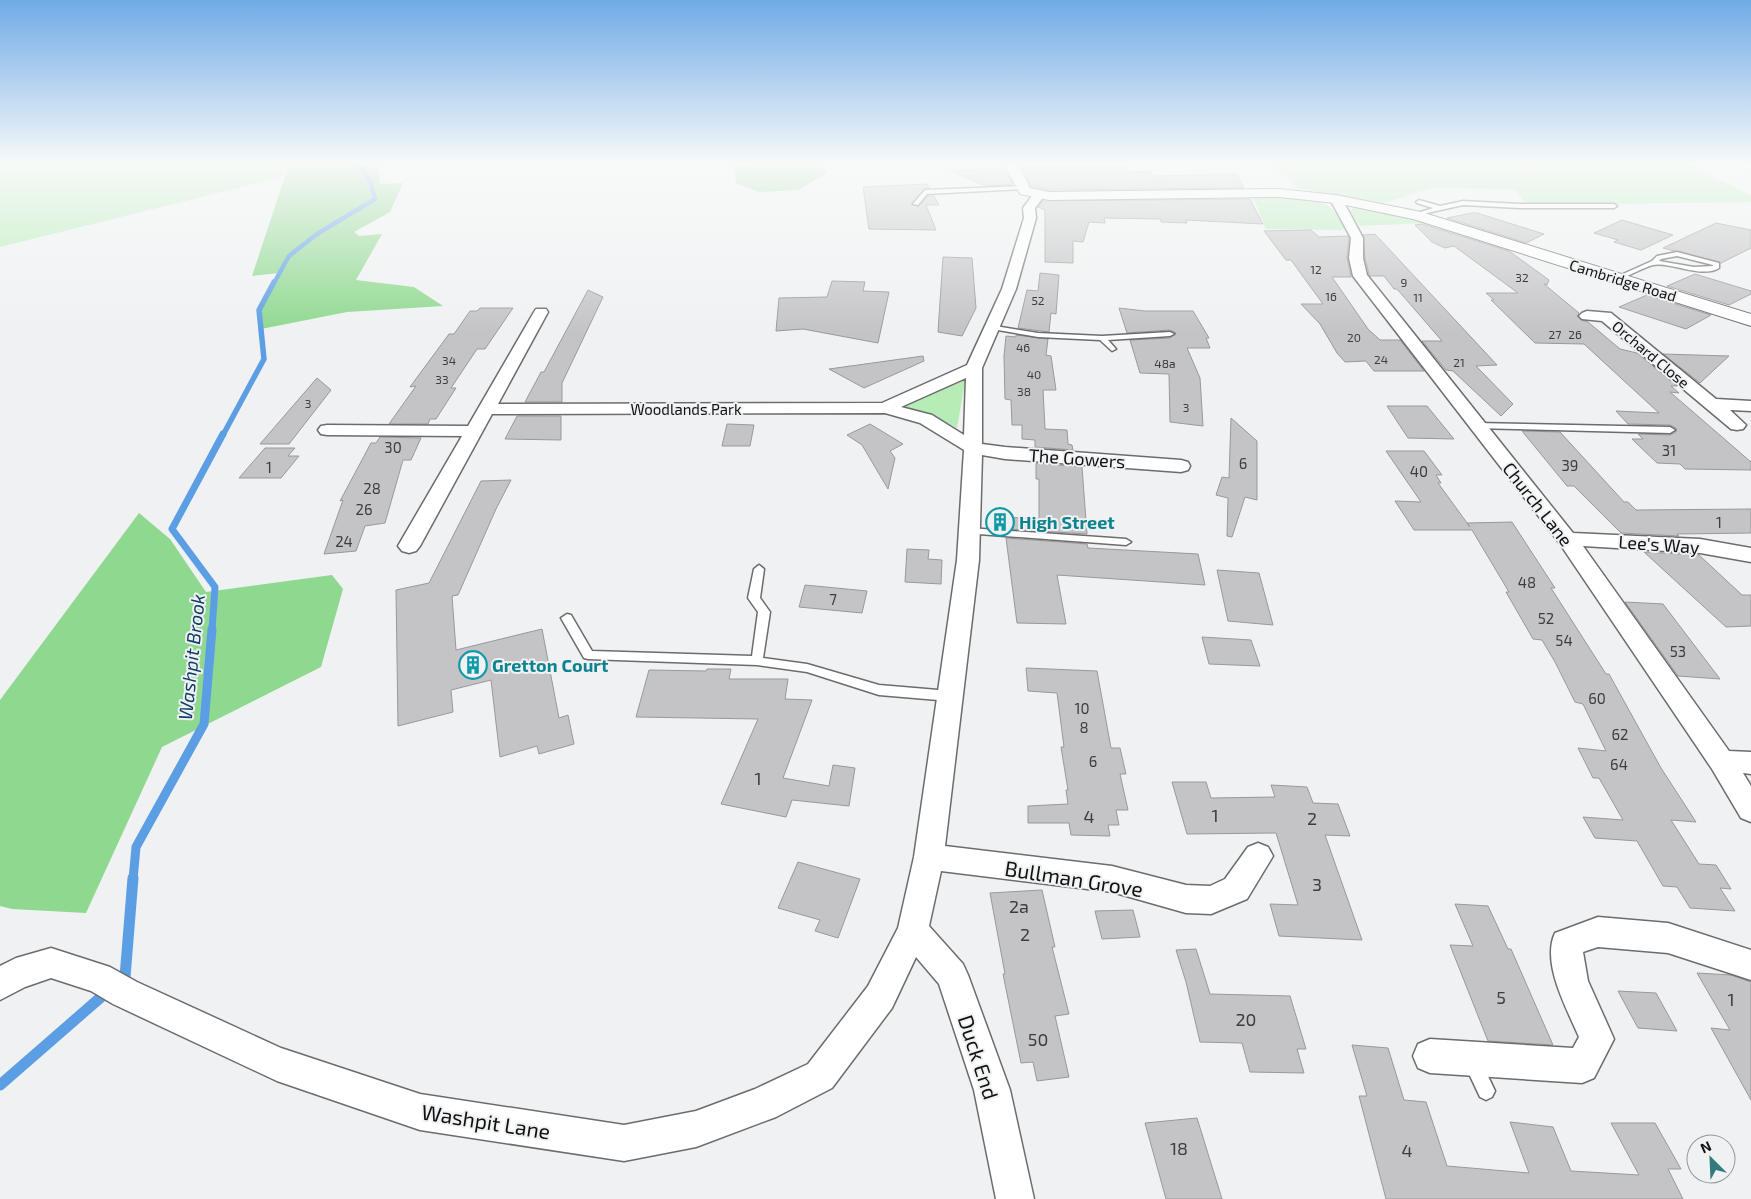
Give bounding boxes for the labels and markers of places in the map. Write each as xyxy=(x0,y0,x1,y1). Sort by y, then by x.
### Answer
building icon: High Street xyxy=(985,507,1015,537)
place label: High Street xyxy=(1019,511,1115,533)
building icon: Gretton Court xyxy=(458,650,488,680)
place label: Gretton Court xyxy=(492,654,609,676)

